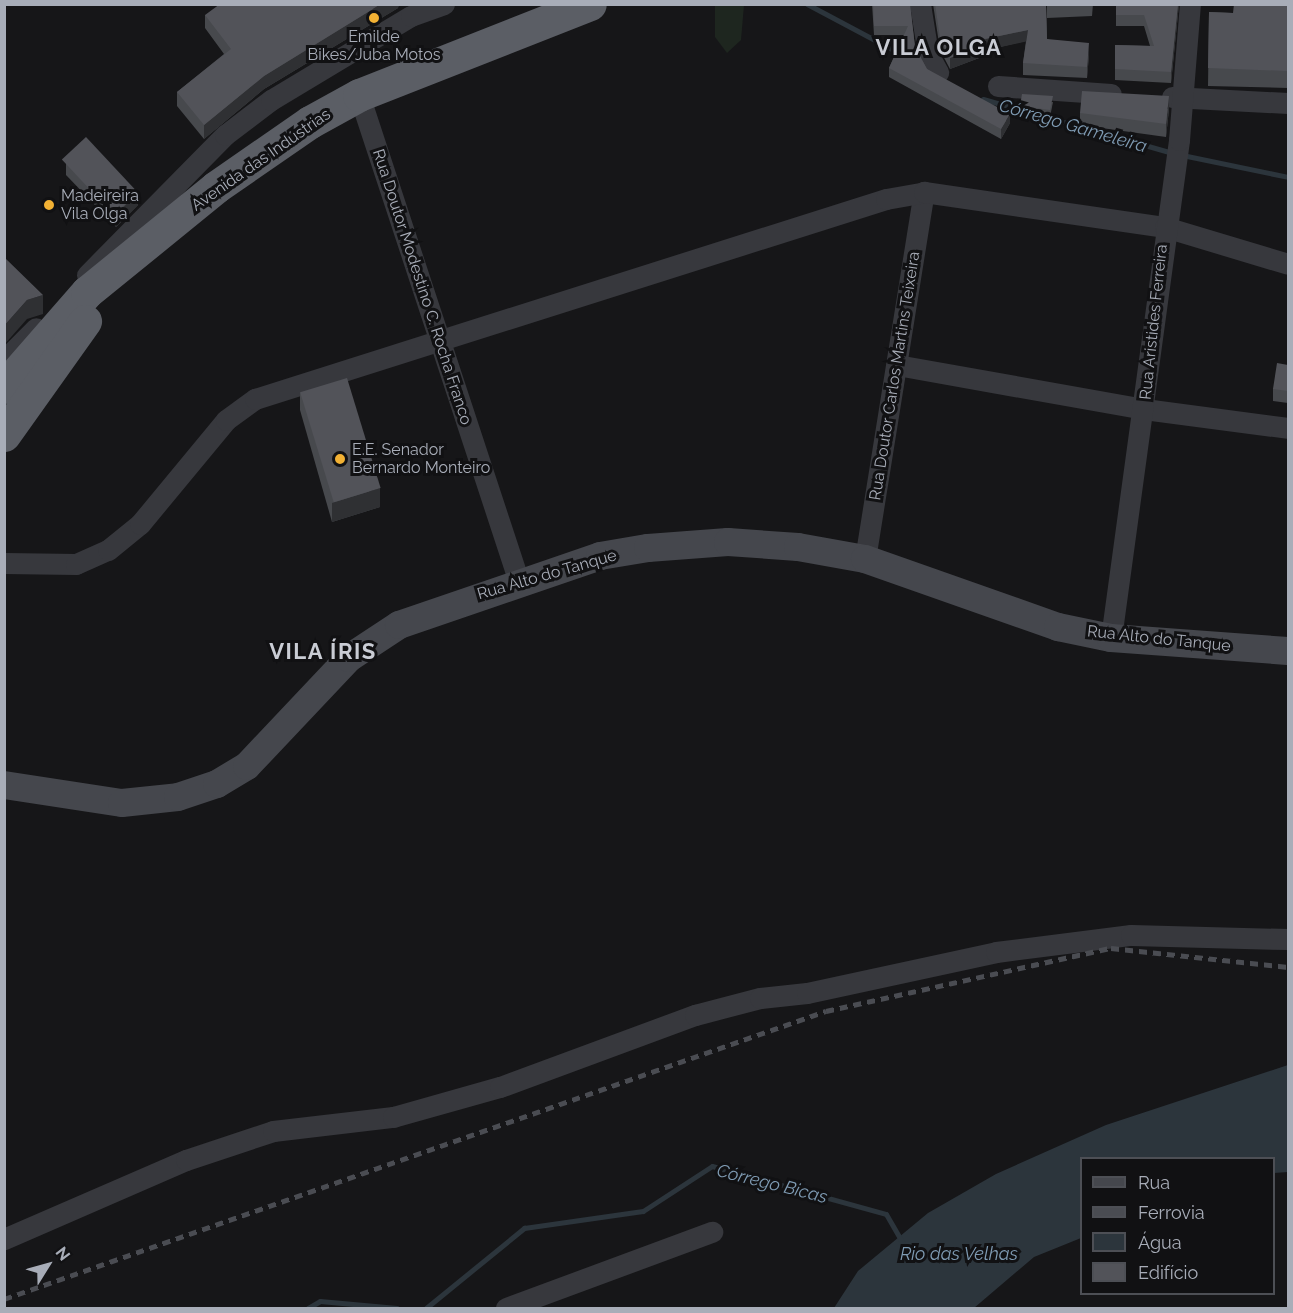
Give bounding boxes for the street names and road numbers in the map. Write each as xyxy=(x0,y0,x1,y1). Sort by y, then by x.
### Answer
street label: Avenida das Indústrias xyxy=(188,105,334,215)
street label: Rua Doutor Modestino C. Rocha Franco xyxy=(368,147,476,427)
street label: Rua Aristides Ferreira xyxy=(1136,243,1172,401)
street label: Rua Doutor Carlos Martins Teixeira xyxy=(866,250,924,502)
street label: Rua Alto do Tanque xyxy=(475,546,619,604)
street label: Rua Alto do Tanque xyxy=(1086,622,1232,656)

